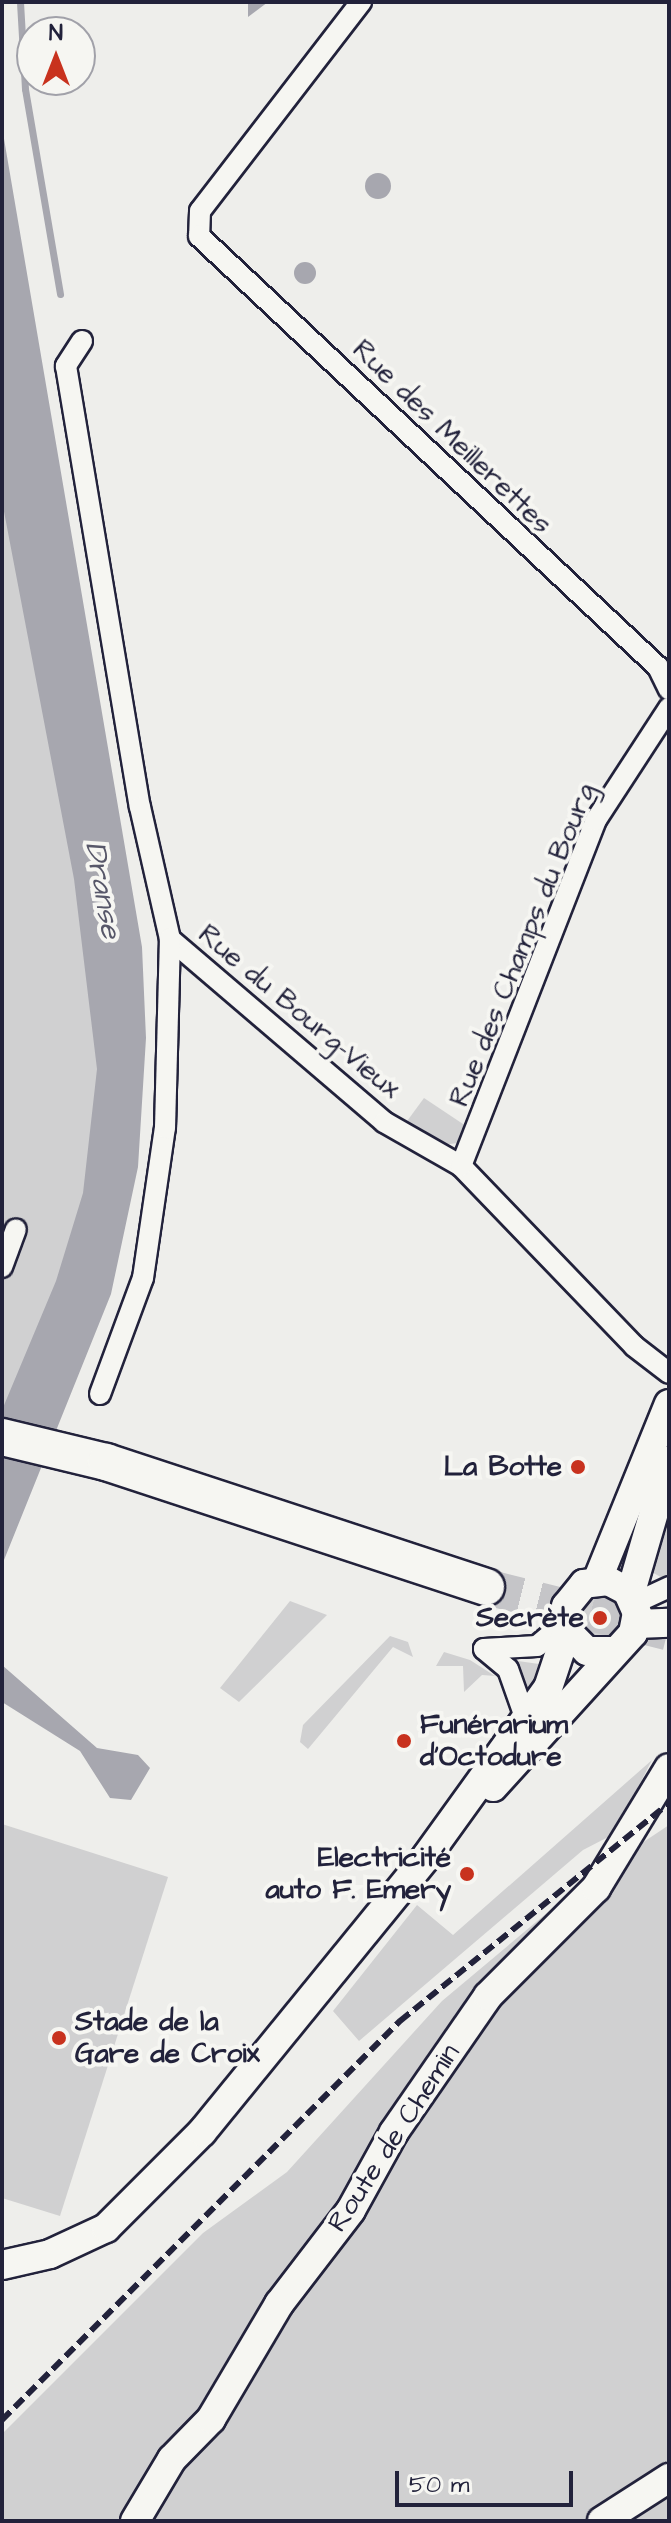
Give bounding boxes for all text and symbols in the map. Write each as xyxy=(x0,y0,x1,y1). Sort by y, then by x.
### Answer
north arrow xyxy=(16,16,96,96)
text: N xyxy=(49,18,63,49)
street label: Rue des Meillerettes xyxy=(345,333,559,541)
street label: Rue des Champs du Bourg xyxy=(443,779,603,1111)
water label: Dranse xyxy=(77,839,129,941)
street label: Rue du Bourg-Vieux xyxy=(191,918,407,1106)
place label: La Botte xyxy=(444,1450,562,1484)
marker: La Botte xyxy=(569,1458,587,1476)
place label: Secrète xyxy=(476,1601,584,1635)
marker: Secrète xyxy=(591,1609,609,1627)
place label: Funérarium d'Octodure xyxy=(420,1708,568,1774)
marker: Funérarium d'Octodure xyxy=(395,1732,413,1750)
place label: Electricité auto F. Emery xyxy=(265,1841,451,1907)
marker: Electricité auto F. Emery xyxy=(458,1865,476,1883)
place label: Stade de la Gare de Croix xyxy=(75,2005,260,2071)
marker: Stade de la Gare de Croix xyxy=(50,2029,68,2047)
street label: Route de Chemin xyxy=(321,2038,467,2238)
scale bar xyxy=(399,2455,577,2505)
text: 50 m xyxy=(409,2468,469,2502)

